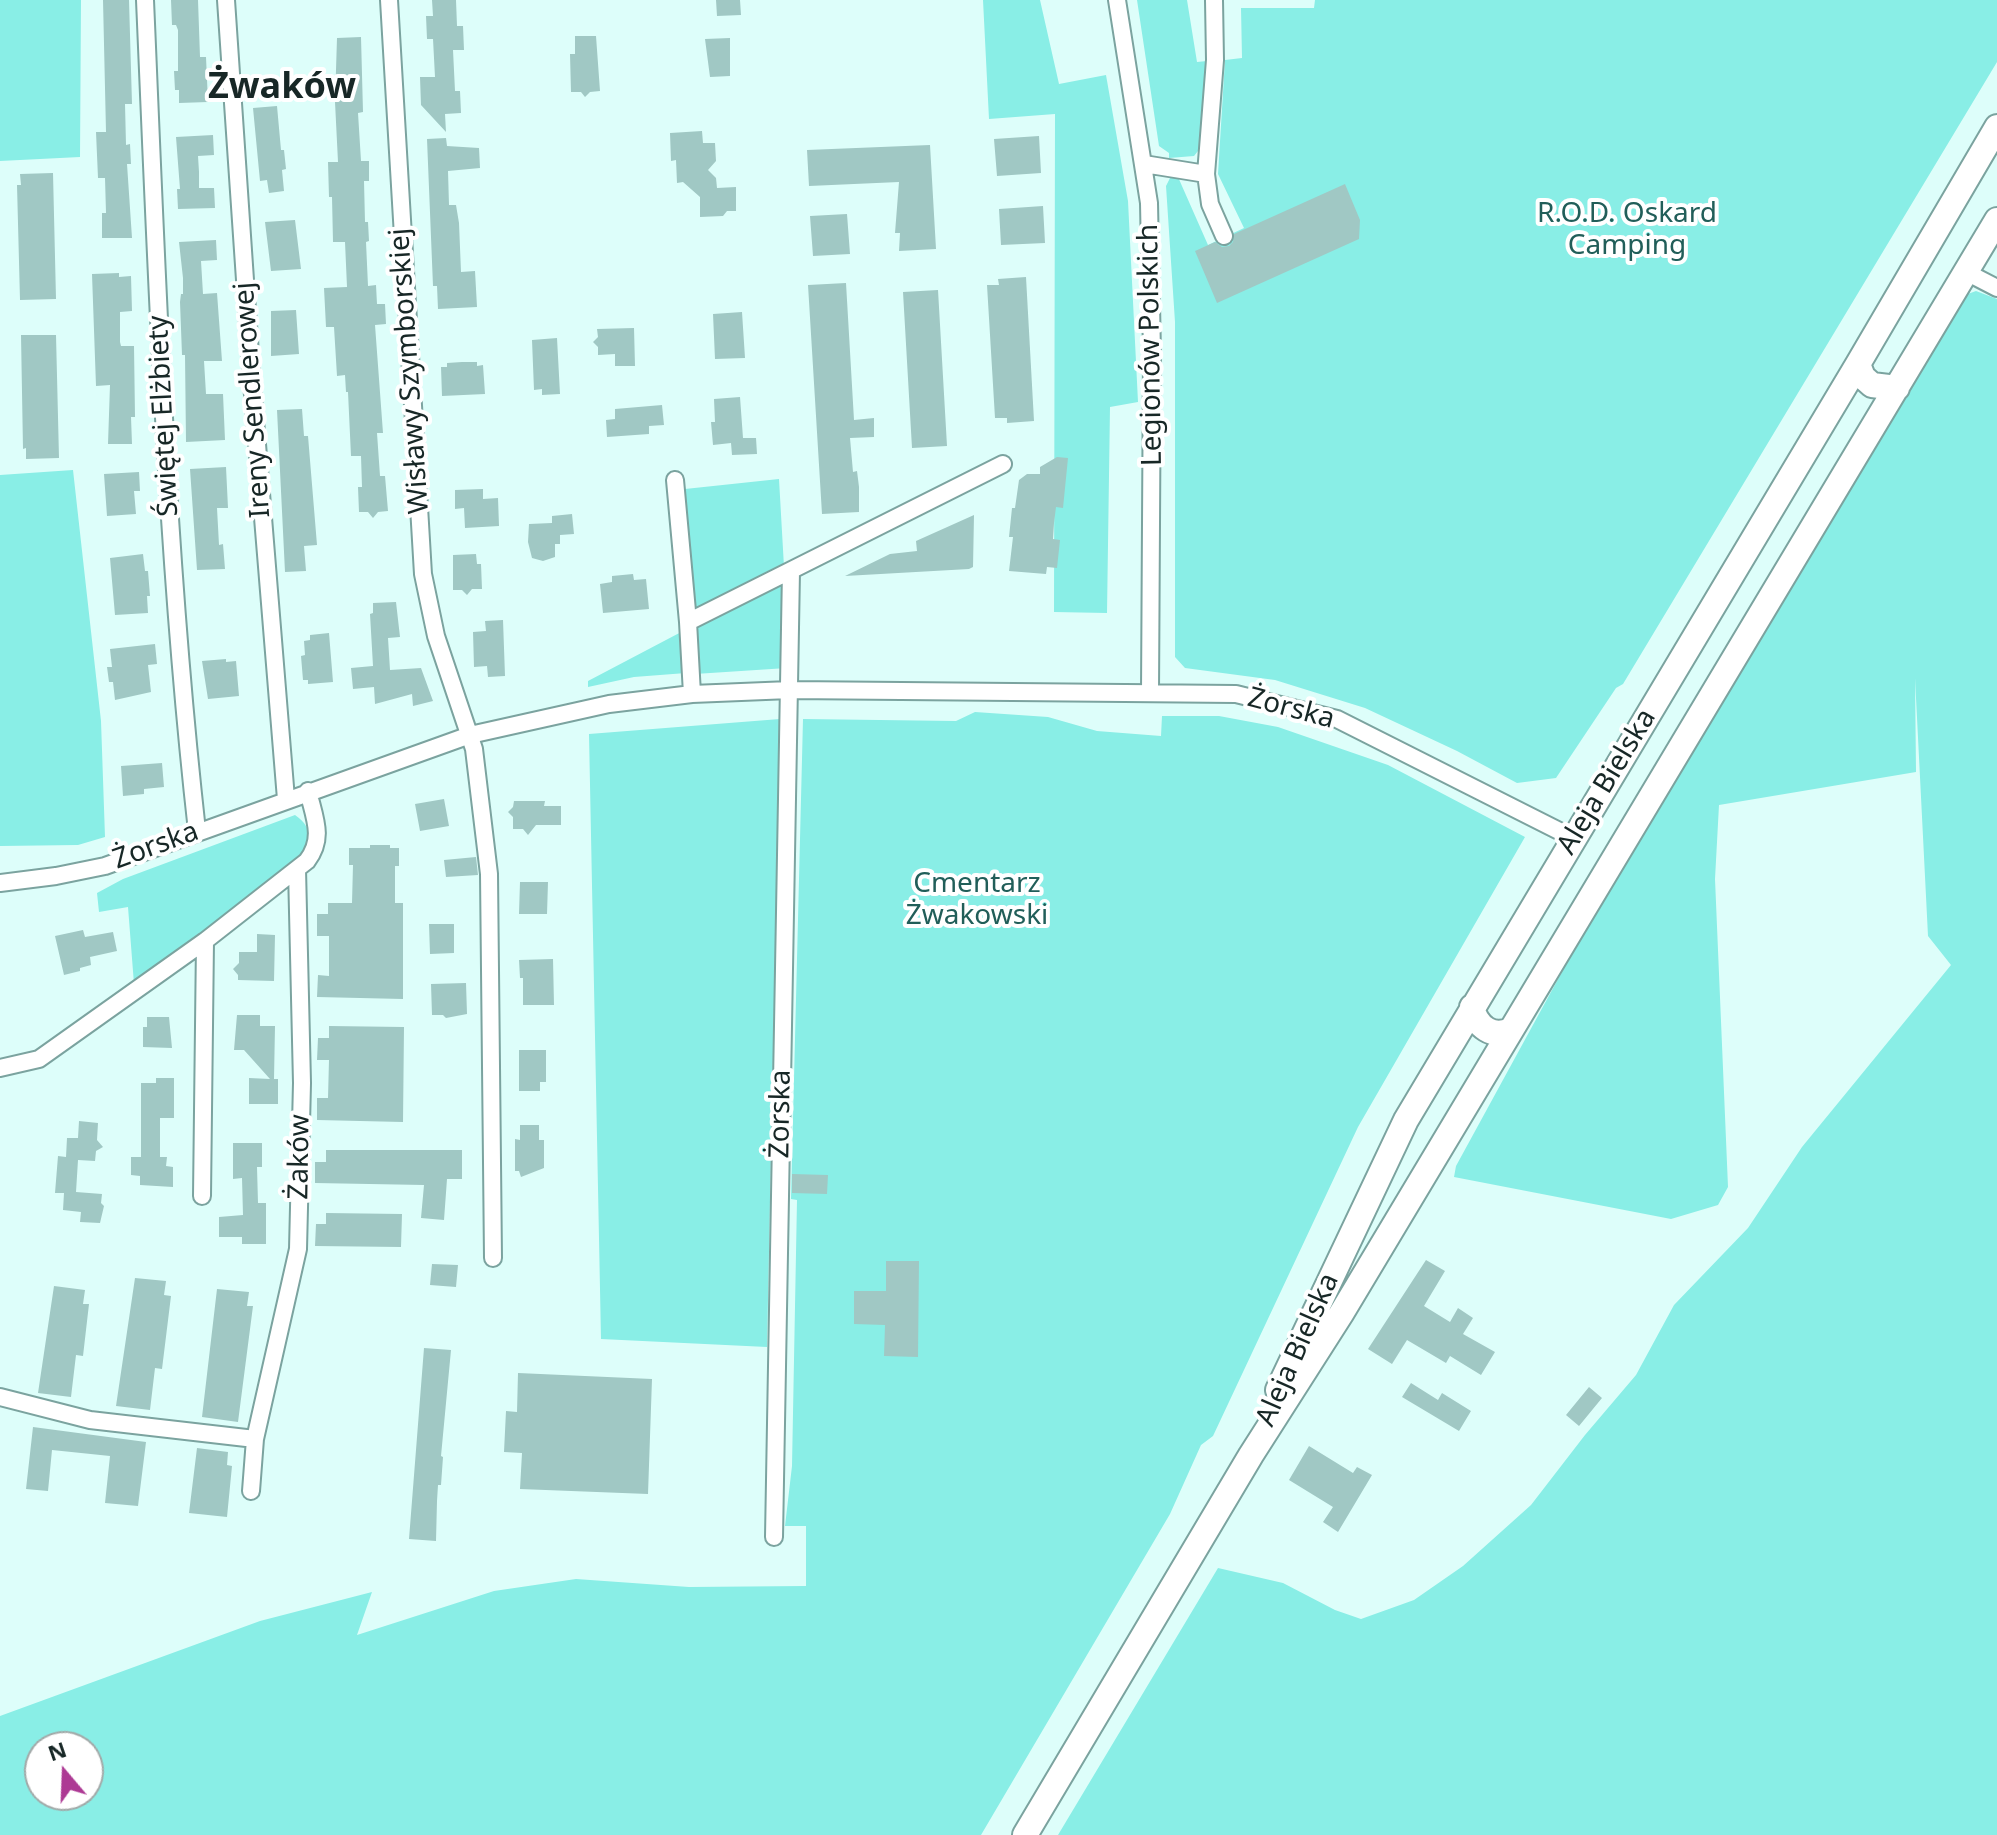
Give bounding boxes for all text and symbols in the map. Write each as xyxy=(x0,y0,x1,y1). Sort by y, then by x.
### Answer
district label: Żwaków xyxy=(208,66,356,110)
park label: R.O.D. Oskard Camping xyxy=(1537,197,1717,263)
street label: Legionów Polskich xyxy=(1132,224,1170,466)
street label: Wisławy Szymborskiej xyxy=(383,227,437,515)
street label: Ireny Sendlerowej xyxy=(228,281,278,519)
street label: Świętej Elżbiety xyxy=(142,315,186,517)
street label: Żorska xyxy=(1244,681,1338,737)
street label: Aleja Bielska xyxy=(1550,703,1664,861)
street label: Żorska xyxy=(109,815,203,877)
park label: Cmentarz Żwakowski xyxy=(906,867,1048,933)
street label: Żorska xyxy=(763,1069,799,1159)
street label: Żaków xyxy=(282,1114,318,1200)
street label: Aleja Bielska xyxy=(1249,1268,1347,1432)
north arrow xyxy=(24,1731,104,1811)
text: N xyxy=(43,1733,70,1767)

